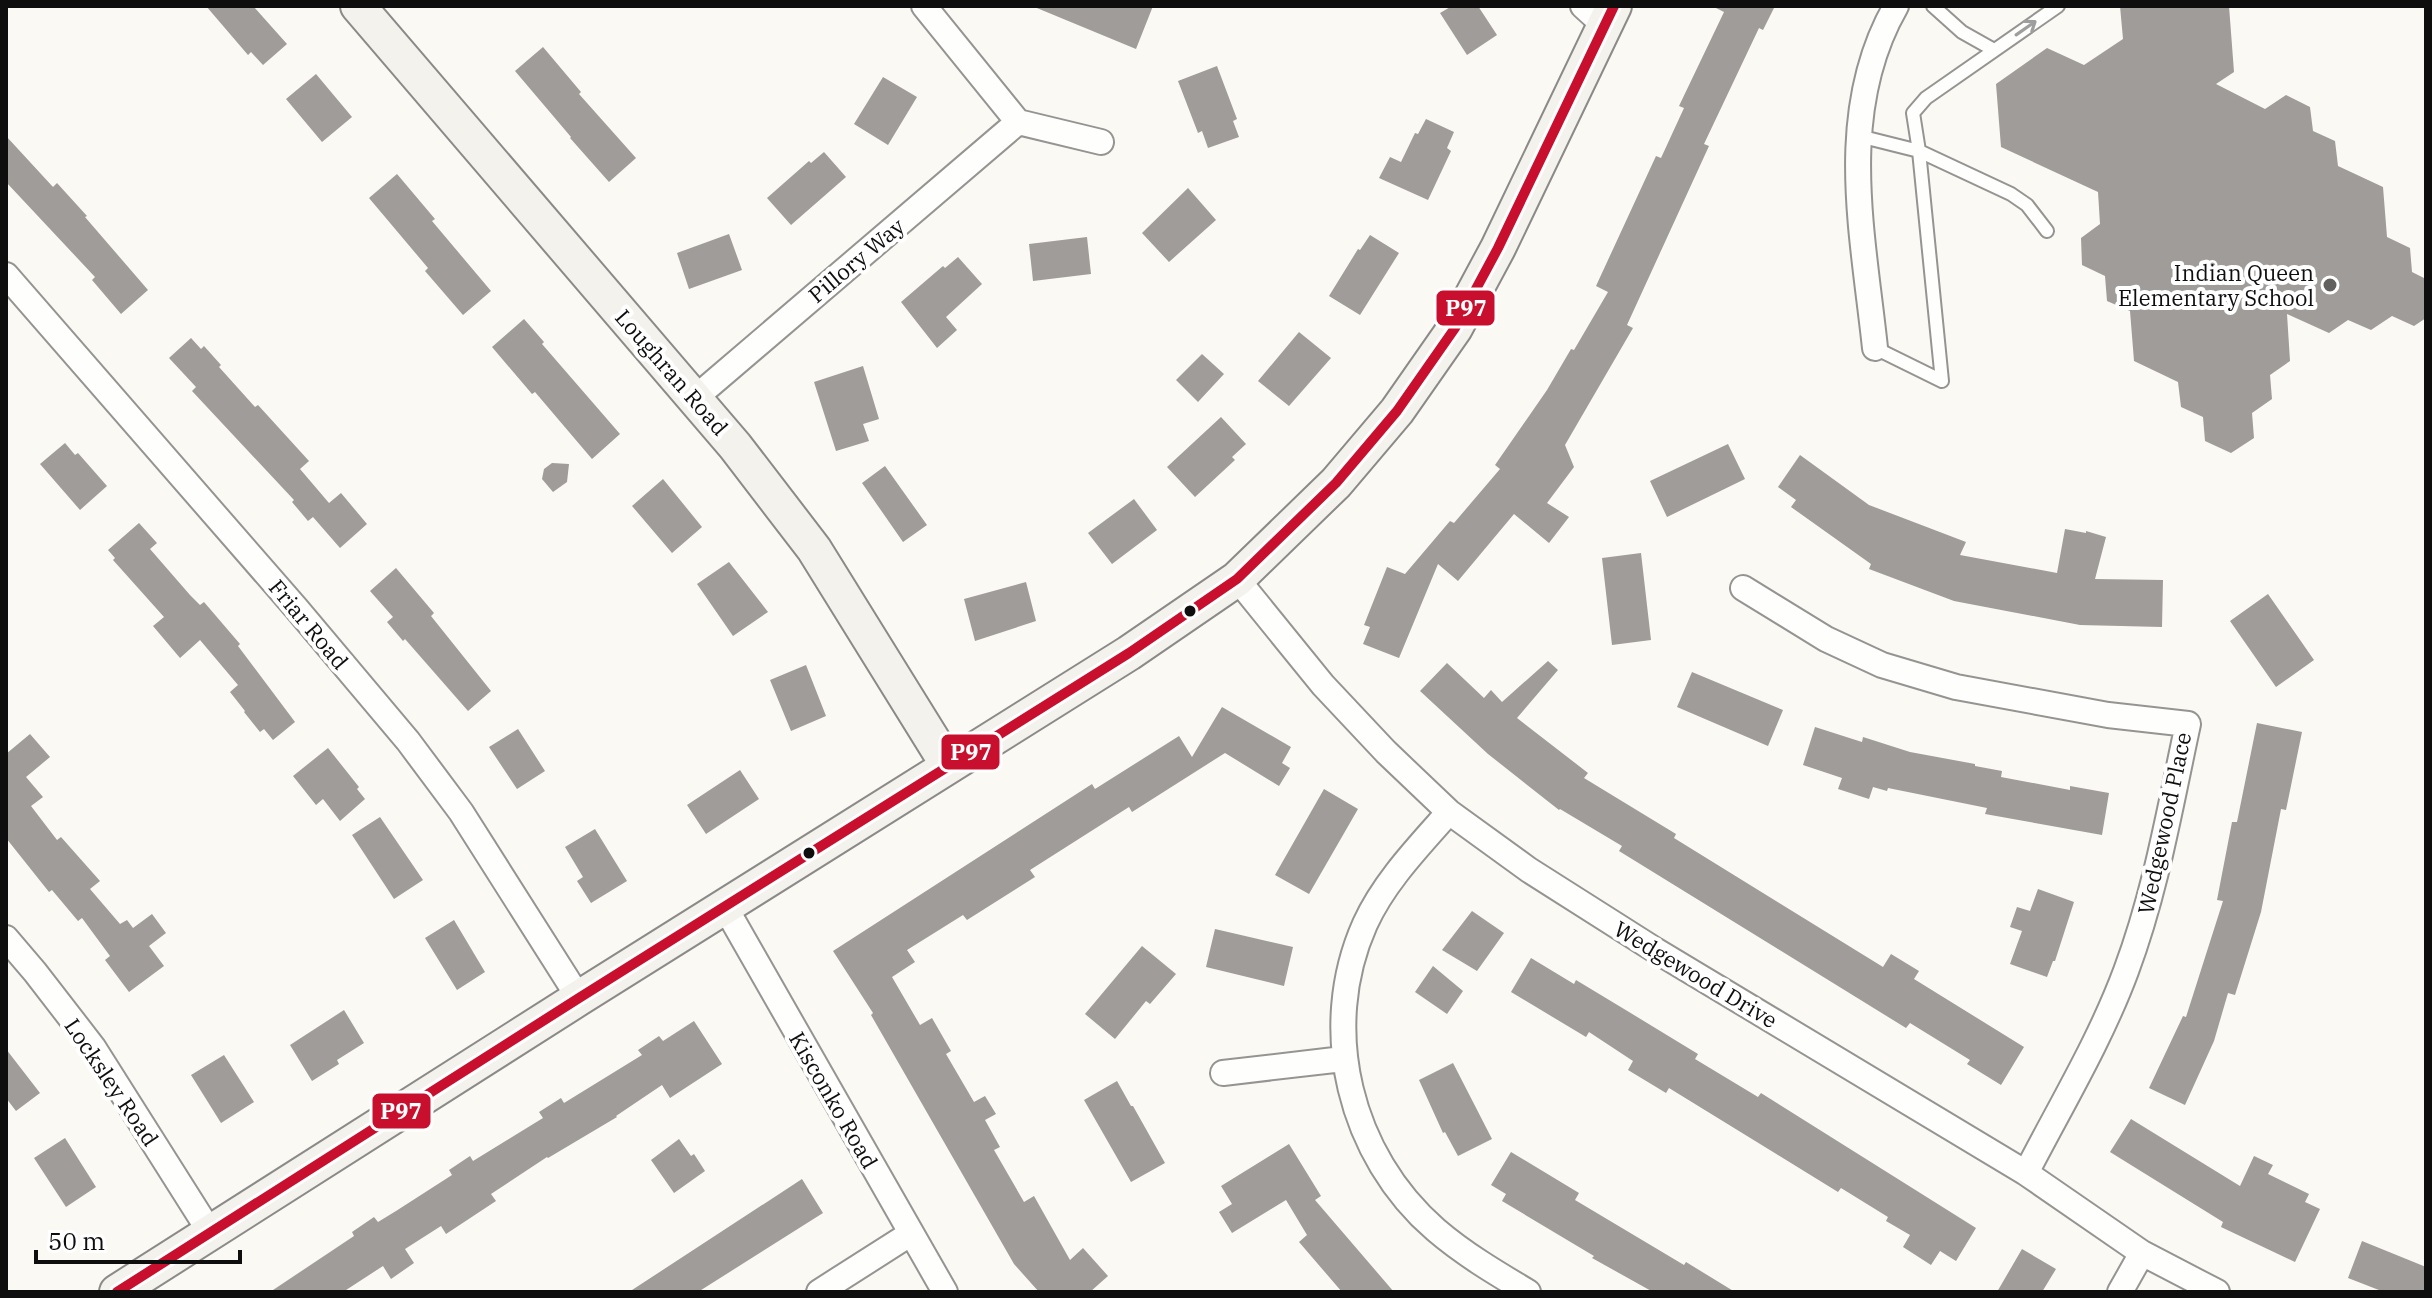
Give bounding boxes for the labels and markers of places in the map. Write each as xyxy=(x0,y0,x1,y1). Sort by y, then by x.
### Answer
place label: Indian Queen Elementary School xyxy=(2118,258,2314,312)
marker: Indian Queen Elementary School xyxy=(2321,276,2339,294)
unlabelled marker xyxy=(1182,603,1198,619)
unlabelled marker xyxy=(801,845,817,861)

